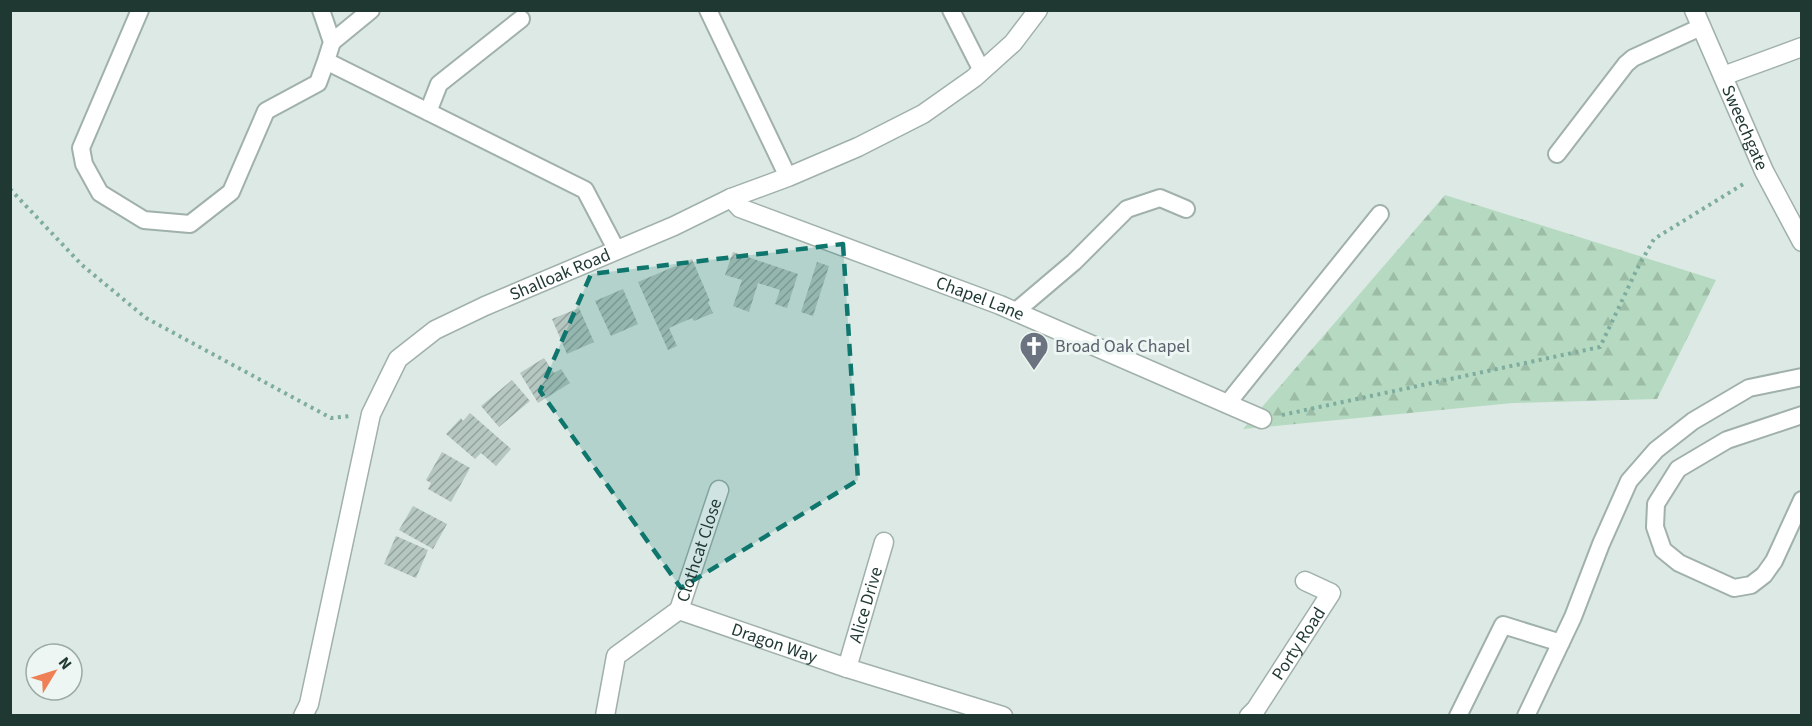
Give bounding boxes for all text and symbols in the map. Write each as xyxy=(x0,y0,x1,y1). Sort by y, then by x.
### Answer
street label: Sweechgate xyxy=(1715,81,1775,174)
street label: Shalloak Road xyxy=(506,242,614,307)
street label: Chapel Lane xyxy=(932,270,1028,327)
church icon: Broad Oak Chapel xyxy=(1018,330,1050,372)
place label: Broad Oak Chapel xyxy=(1055,334,1190,359)
street label: Clothcat Close xyxy=(670,495,728,605)
street label: Alice Drive xyxy=(843,564,889,646)
street label: Porty Road xyxy=(1265,602,1331,685)
street label: Dragon Way xyxy=(728,617,821,670)
north arrow xyxy=(24,642,84,702)
text: N xyxy=(53,652,77,674)

